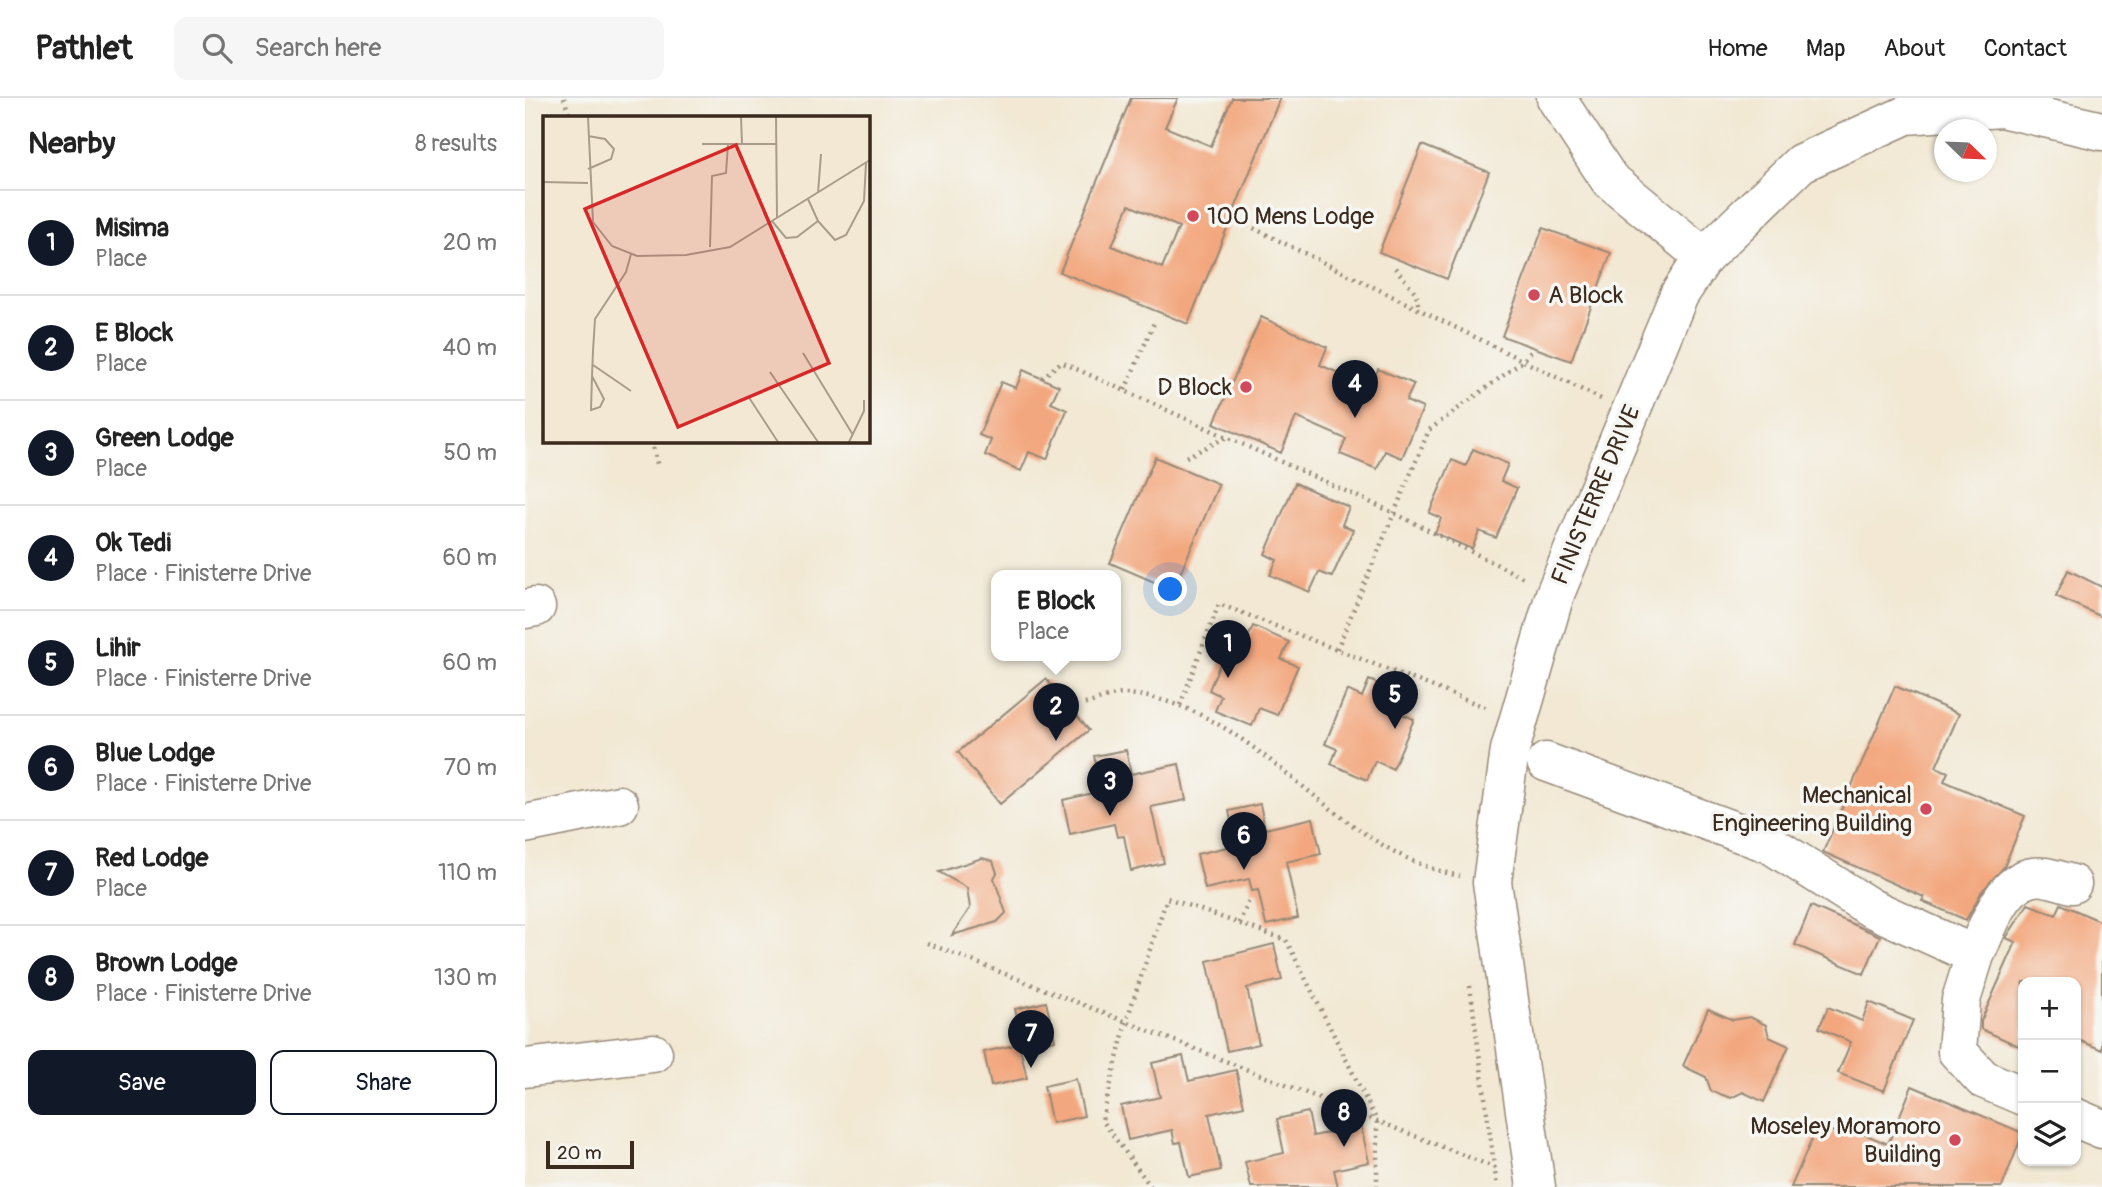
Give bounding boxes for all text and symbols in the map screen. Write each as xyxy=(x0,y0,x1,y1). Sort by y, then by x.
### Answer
search box xyxy=(174,17,664,80)
text: Pathlet xyxy=(35,28,132,69)
icon: search xyxy=(198,29,236,67)
text: Search here xyxy=(254,32,381,64)
text: Home xyxy=(1707,34,1768,63)
text: Map xyxy=(1806,34,1846,63)
text: About xyxy=(1884,34,1946,63)
text: Contact xyxy=(1984,34,2067,63)
inset map xyxy=(543,116,870,443)
north arrow xyxy=(1934,119,1997,182)
text: Nearby xyxy=(28,125,115,162)
text: 8 results xyxy=(415,129,497,158)
place label: 100 Mens Lodge xyxy=(1207,202,1374,231)
marker: 100 Mens Lodge xyxy=(1185,208,1201,224)
text: Misima xyxy=(95,212,169,244)
text: 1 xyxy=(47,228,56,257)
text: 20 m xyxy=(443,228,497,257)
text: Place xyxy=(95,244,147,273)
place label: A Block xyxy=(1548,281,1623,310)
marker: A Block xyxy=(1526,287,1542,303)
text: E Block xyxy=(95,317,173,349)
text: 2 xyxy=(45,333,57,362)
text: 40 m xyxy=(443,333,497,362)
text: Place xyxy=(95,349,147,378)
pin: 4 xyxy=(1332,360,1378,418)
place label: D Block xyxy=(1157,373,1232,402)
marker: D Block xyxy=(1238,379,1254,395)
street label: FINISTERRE DRIVE xyxy=(1545,401,1647,589)
text: Green Lodge xyxy=(95,422,234,454)
text: 3 xyxy=(45,438,57,467)
text: 50 m xyxy=(443,438,497,467)
text: Place xyxy=(95,454,147,483)
text: Ok Tedi xyxy=(95,527,171,559)
text: 4 xyxy=(44,543,58,572)
text: 60 m xyxy=(442,543,497,572)
text: Place · Finisterre Drive xyxy=(95,559,311,588)
popup xyxy=(991,570,1121,661)
your location xyxy=(1153,572,1187,606)
text: E Block xyxy=(1017,585,1095,617)
text: Place xyxy=(1017,617,1069,646)
pin: 1 xyxy=(1205,620,1251,678)
text: Lihir xyxy=(95,632,141,664)
text: 5 xyxy=(45,648,57,677)
text: 60 m xyxy=(442,648,497,677)
text: Place · Finisterre Drive xyxy=(95,664,311,693)
pin: 5 xyxy=(1372,671,1418,729)
pin: 2 xyxy=(1033,683,1079,741)
text: Blue Lodge xyxy=(95,737,215,769)
text: 6 xyxy=(44,753,58,782)
text: 70 m xyxy=(444,753,497,782)
pin: 3 xyxy=(1087,758,1133,816)
text: Place · Finisterre Drive xyxy=(95,769,311,798)
place label: Mechanical Engineering Building xyxy=(1712,781,1912,838)
marker: Mechanical Engineering Building xyxy=(1918,801,1934,817)
pin: 6 xyxy=(1221,812,1267,870)
text: Red Lodge xyxy=(95,842,208,874)
text: 7 xyxy=(45,858,57,887)
text: 110 m xyxy=(438,858,497,887)
text: Place xyxy=(95,874,147,903)
text: Brown Lodge xyxy=(95,947,237,979)
text: 8 xyxy=(45,963,57,992)
text: 130 m xyxy=(434,963,497,992)
map controls xyxy=(2018,977,2081,1166)
button: + xyxy=(2018,977,2081,1040)
text: Place · Finisterre Drive xyxy=(95,979,311,1008)
pin: 7 xyxy=(1008,1010,1054,1068)
button: − xyxy=(2018,1040,2081,1103)
button: Save xyxy=(28,1050,256,1115)
button: Share xyxy=(270,1050,497,1115)
pin: 8 xyxy=(1321,1089,1367,1147)
button: layers xyxy=(2018,1103,2081,1166)
place label: Moseley Moramoro Building xyxy=(1750,1112,1941,1169)
marker: Moseley Moramoro Building xyxy=(1947,1132,1963,1148)
scale bar xyxy=(546,1138,633,1170)
text: 20 m xyxy=(557,1141,602,1165)

